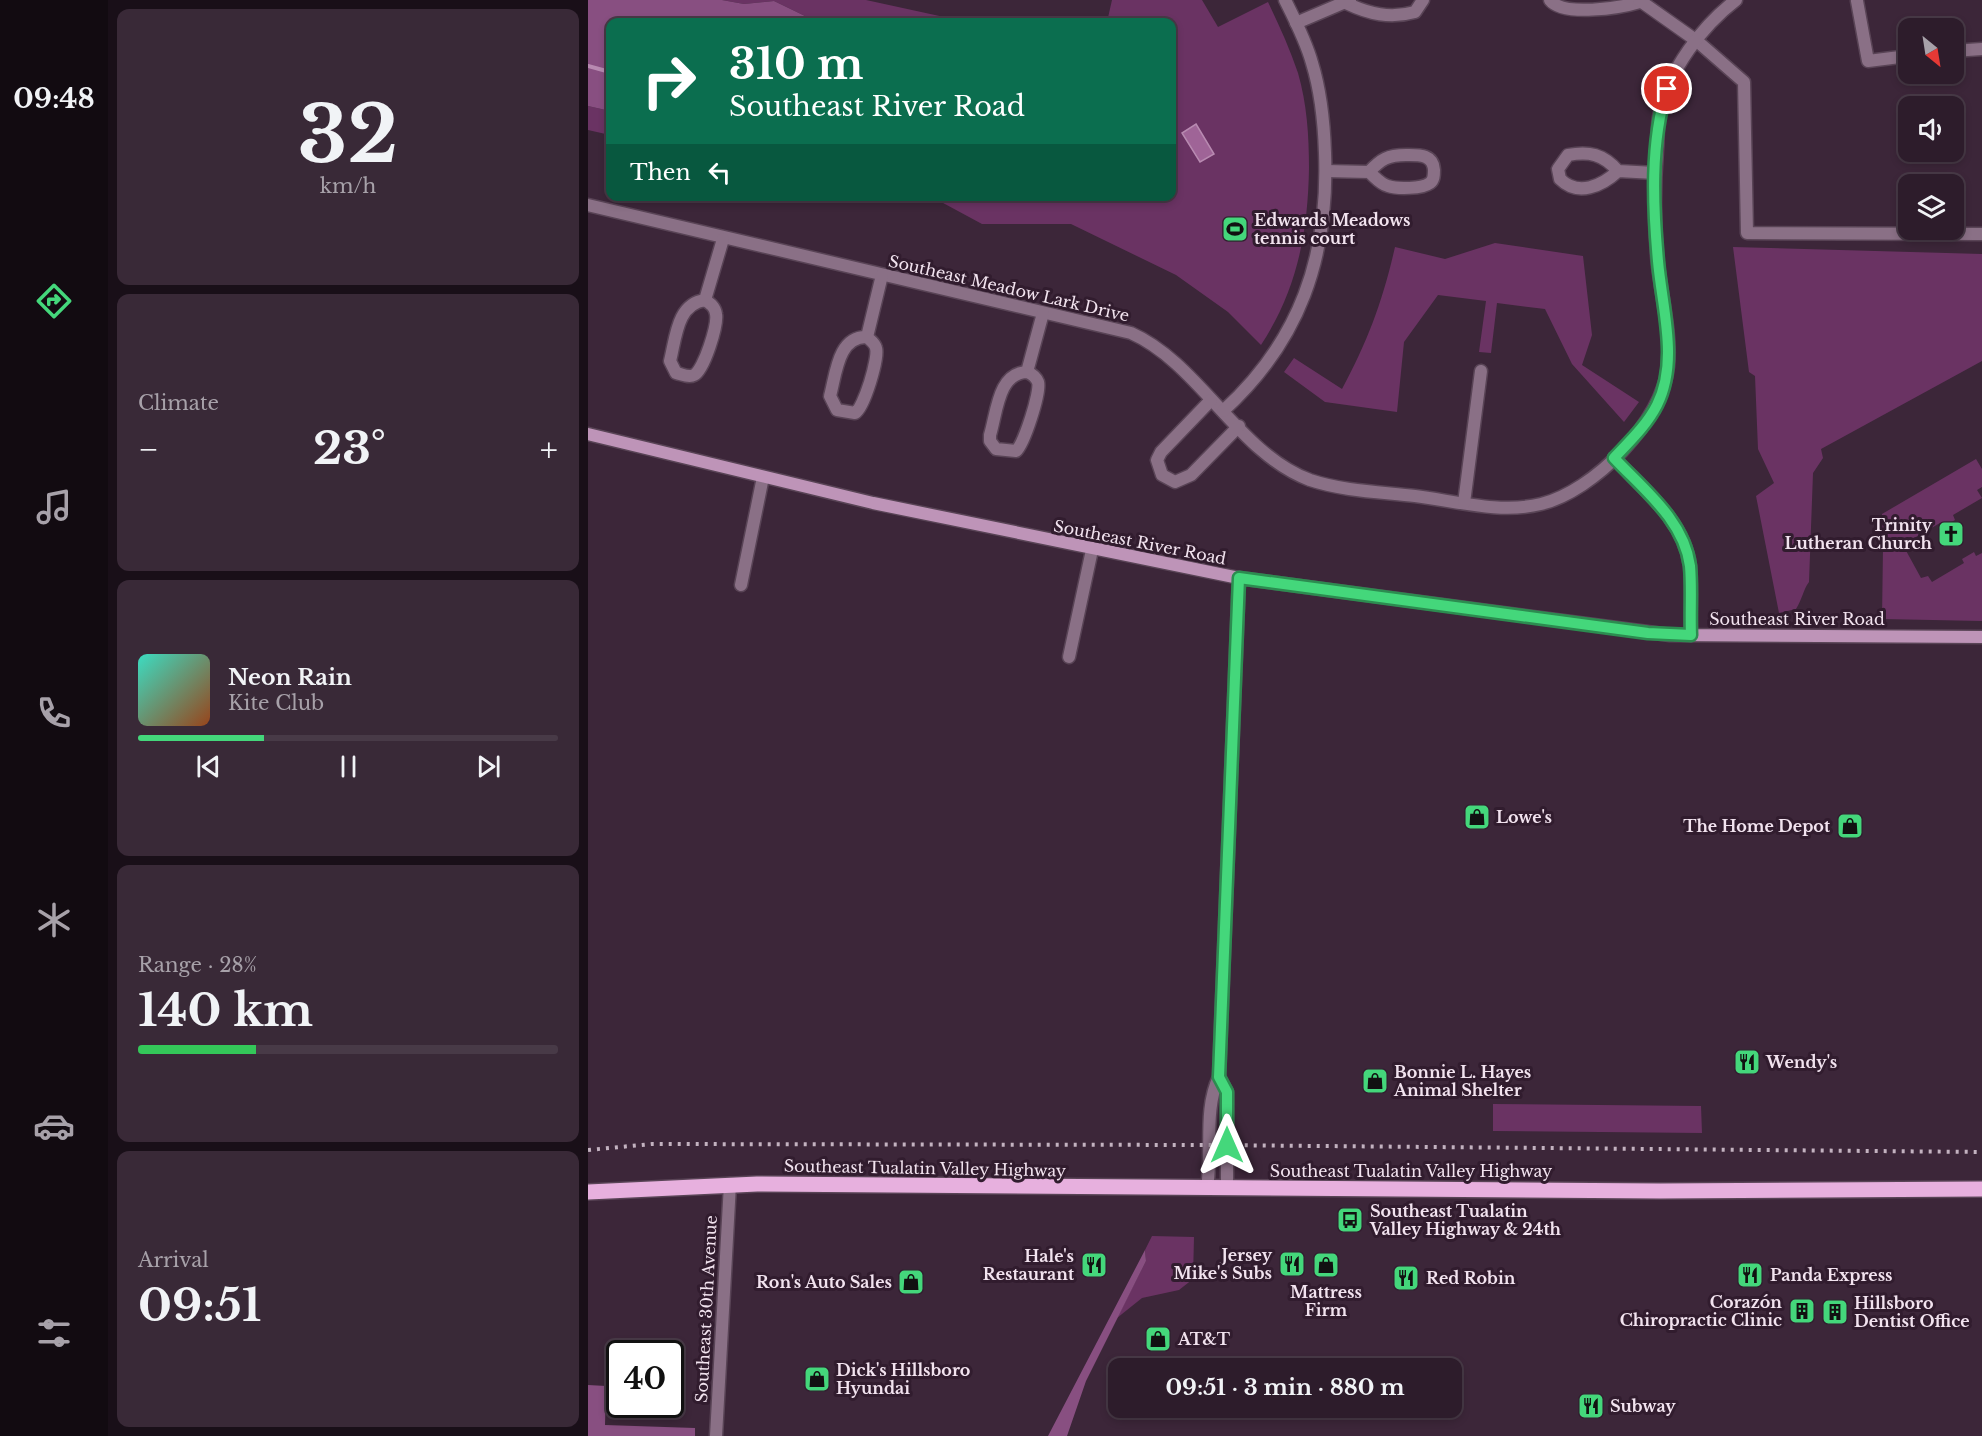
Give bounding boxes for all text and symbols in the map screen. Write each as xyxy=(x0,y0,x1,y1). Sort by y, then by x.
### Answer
north arrow xyxy=(1898,18,1964,84)
map controls xyxy=(1898,18,1964,240)
text: 310 m xyxy=(729,38,863,90)
icon: right xyxy=(630,42,708,120)
pin xyxy=(1641,63,1692,114)
icon: arrive xyxy=(1650,72,1683,105)
text: 09:48 xyxy=(13,82,95,115)
text: 32 xyxy=(298,86,398,183)
text: Southeast River Road xyxy=(729,90,1025,123)
button: sound xyxy=(1898,96,1964,162)
icon: left xyxy=(703,156,736,189)
text: Then xyxy=(630,159,691,186)
text: km/h xyxy=(320,174,376,198)
button: layers xyxy=(1898,174,1964,240)
place label: Edwards Meadows tennis court xyxy=(1254,210,1410,248)
sports icon: Edwards Meadows tennis court xyxy=(1220,214,1250,244)
street label: Southeast Meadow Lark Drive xyxy=(887,251,1131,325)
icon: directions xyxy=(33,280,75,322)
text: Climate xyxy=(138,391,219,415)
text: 23° xyxy=(313,420,386,476)
text: − xyxy=(138,429,159,470)
text: + xyxy=(540,429,558,470)
icon: music xyxy=(33,486,75,528)
street label: Southeast River Road xyxy=(1052,515,1228,569)
place label: Trinity Lutheran Church xyxy=(1784,515,1933,553)
church icon: Trinity Lutheran Church xyxy=(1936,519,1966,549)
street label: Southeast River Road xyxy=(1709,609,1885,629)
text: Neon Rain xyxy=(228,664,352,691)
text: Kite Club xyxy=(228,691,324,715)
icon: phone xyxy=(33,692,75,734)
icon: previous xyxy=(192,750,225,783)
icon: pause xyxy=(332,750,365,783)
icon: next xyxy=(472,750,505,783)
shop icon: Lowe's xyxy=(1462,802,1492,832)
place label: Lowe's xyxy=(1496,807,1552,827)
shop icon: The Home Depot xyxy=(1835,811,1865,841)
place label: The Home Depot xyxy=(1683,816,1831,836)
icon: climate xyxy=(33,899,75,941)
text: Range · 28% xyxy=(138,953,257,977)
text: 140 km xyxy=(138,982,313,1038)
restaurant icon: Wendy's xyxy=(1732,1047,1762,1077)
place label: Wendy's xyxy=(1765,1052,1837,1072)
place label: Bonnie L. Hayes Animal Shelter xyxy=(1393,1062,1531,1100)
shop icon: Bonnie L. Hayes Animal Shelter xyxy=(1360,1066,1390,1096)
icon: car xyxy=(33,1105,75,1147)
position arrow xyxy=(1195,1113,1259,1177)
street label: Southeast Tualatin Valley Highway xyxy=(784,1156,1067,1180)
street label: Southeast Tualatin Valley Highway xyxy=(1270,1161,1553,1181)
place label: Southeast Tualatin Valley Highway & 24th xyxy=(1369,1201,1562,1239)
bus stop icon: Southeast Tualatin Valley Highway & 24th xyxy=(1335,1205,1365,1235)
street label: Southeast 30th Avenue xyxy=(691,1215,721,1403)
place label: Jersey Mike's Subs xyxy=(1174,1245,1273,1283)
place label: Hale's Restaurant xyxy=(983,1246,1075,1284)
text: Arrival xyxy=(138,1248,209,1272)
restaurant icon: Jersey Mike's Subs xyxy=(1277,1249,1307,1279)
restaurant icon: Hale's Restaurant xyxy=(1079,1250,1109,1280)
shop icon: Mattress Firm xyxy=(1311,1250,1341,1280)
restaurant icon: Panda Express xyxy=(1735,1260,1765,1290)
restaurant icon: Red Robin xyxy=(1391,1263,1421,1293)
place label: Panda Express xyxy=(1770,1265,1893,1285)
shop icon: Ron's Auto Sales xyxy=(896,1267,926,1297)
place label: Red Robin xyxy=(1426,1268,1516,1288)
place label: Ron's Auto Sales xyxy=(756,1272,892,1292)
text: 09:51 xyxy=(138,1277,261,1333)
place label: Mattress Firm xyxy=(1290,1282,1362,1320)
place label: Corazón Chiropractic Clinic xyxy=(1620,1292,1782,1330)
place label: Hillsboro Dentist Office xyxy=(1854,1293,1970,1331)
building icon: Corazón Chiropractic Clinic xyxy=(1787,1296,1817,1326)
building icon: Hillsboro Dentist Office xyxy=(1820,1297,1850,1327)
icon: filters xyxy=(33,1312,75,1354)
shop icon: AT&T xyxy=(1143,1324,1173,1354)
place label: AT&T xyxy=(1177,1329,1231,1349)
speed limit sign: 40 xyxy=(606,1340,684,1418)
place label: Dick's Hillsboro Hyundai xyxy=(836,1360,970,1398)
shop icon: Dick's Hillsboro Hyundai xyxy=(802,1364,832,1394)
text: 09:51 · 3 min · 880 m xyxy=(1165,1374,1405,1401)
restaurant icon: Subway xyxy=(1576,1391,1606,1421)
place label: Subway xyxy=(1610,1396,1676,1416)

